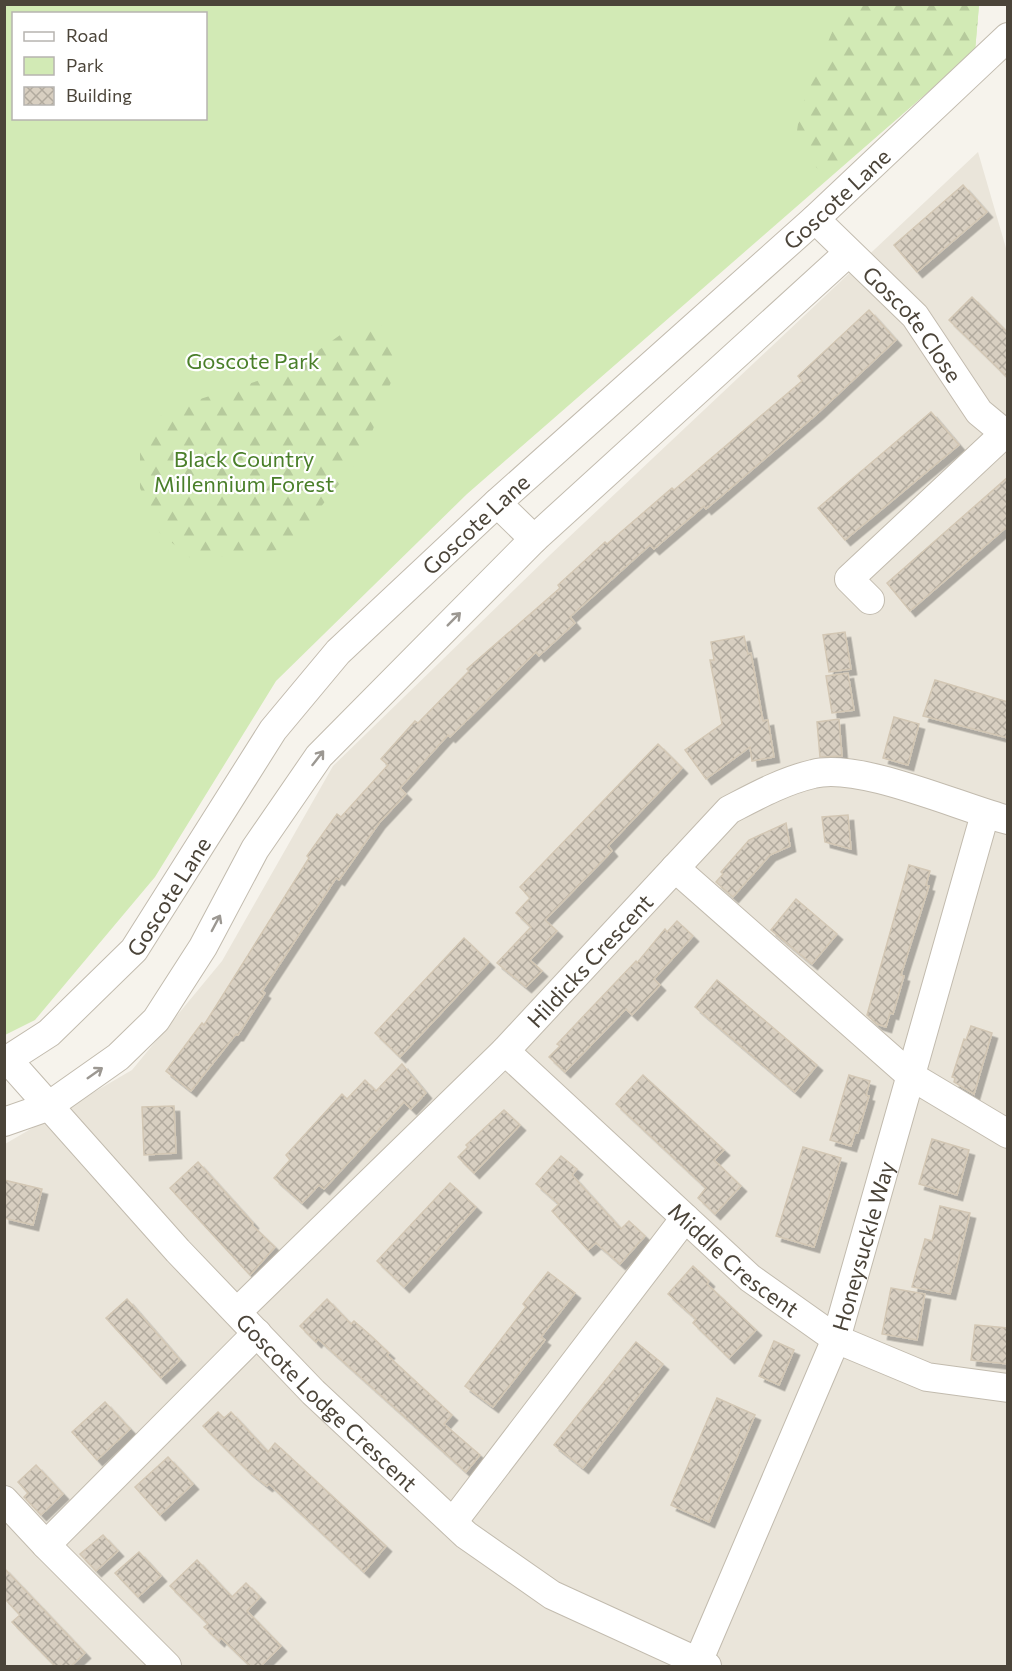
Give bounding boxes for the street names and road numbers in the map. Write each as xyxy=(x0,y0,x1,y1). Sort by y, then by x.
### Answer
street label: Goscote Lane xyxy=(777,142,895,255)
street label: Goscote Close xyxy=(858,260,968,387)
street label: Goscote Lane xyxy=(416,468,534,580)
street label: Goscote Lane xyxy=(120,831,216,961)
street label: Hildicks Crescent xyxy=(521,888,658,1033)
street label: Honeysuckle Way xyxy=(825,1158,899,1334)
street label: Middle Crescent xyxy=(663,1196,805,1322)
street label: Goscote Lodge Crescent xyxy=(231,1307,423,1496)

